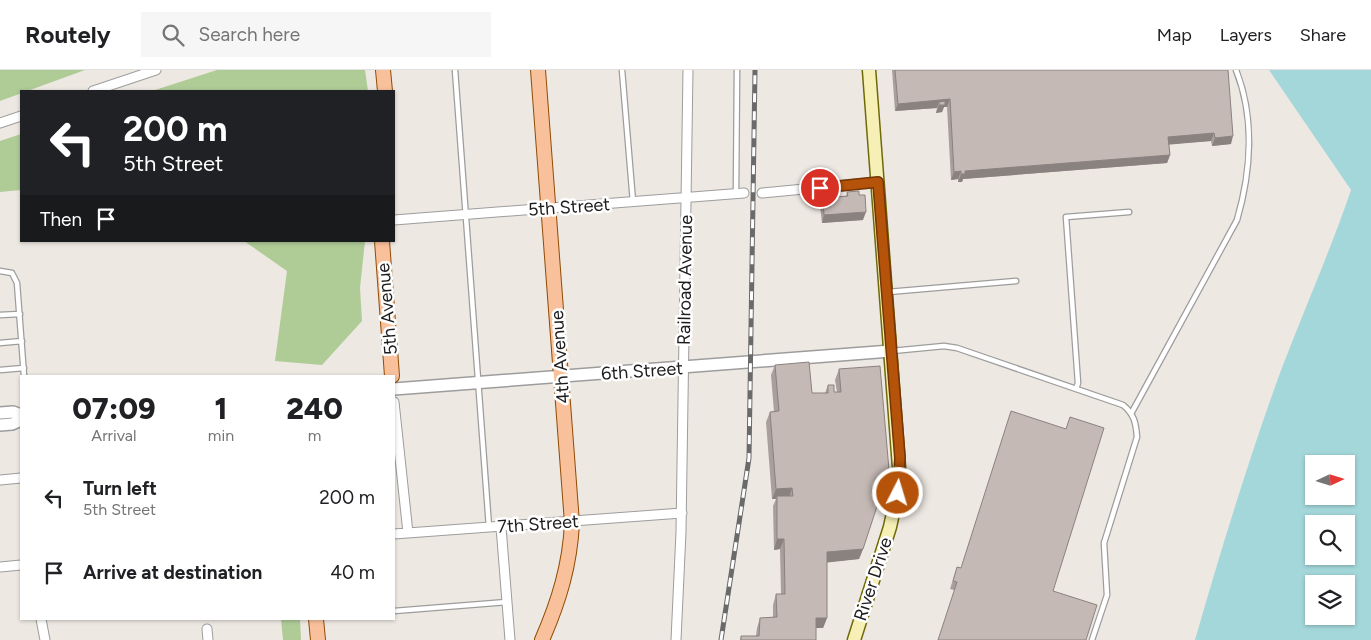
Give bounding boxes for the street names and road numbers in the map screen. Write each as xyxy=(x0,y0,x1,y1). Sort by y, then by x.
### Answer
street label: 5th Street xyxy=(527,193,611,221)
street label: Railroad Avenue xyxy=(673,215,697,345)
street label: 5th Avenue xyxy=(372,262,402,356)
street label: 4th Avenue xyxy=(546,310,574,404)
street label: 6th Street xyxy=(600,357,684,385)
street label: 7th Street xyxy=(497,510,580,538)
street label: River Drive xyxy=(849,534,897,624)

